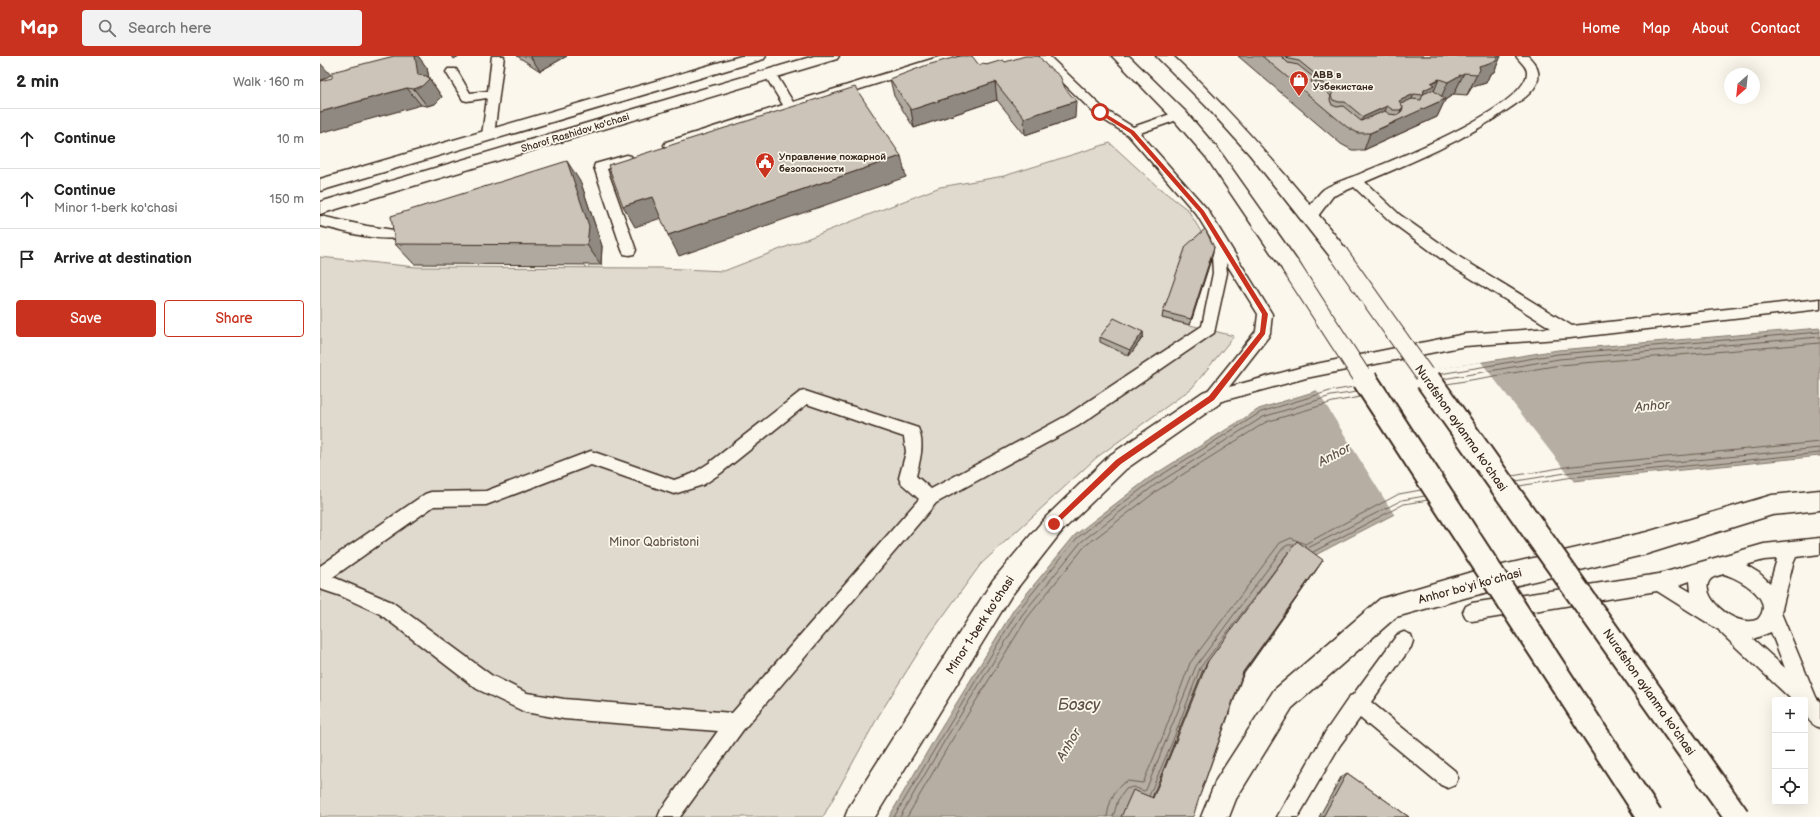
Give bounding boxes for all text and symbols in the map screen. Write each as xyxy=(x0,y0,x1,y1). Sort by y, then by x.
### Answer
search box xyxy=(82,10,362,46)
text: Map xyxy=(20,17,58,40)
icon: search xyxy=(96,17,118,39)
text: Search here xyxy=(128,19,211,38)
text: Home xyxy=(1582,20,1620,37)
text: Map xyxy=(1642,20,1670,37)
text: About xyxy=(1692,20,1729,37)
text: Contact xyxy=(1751,20,1800,37)
north arrow xyxy=(1724,68,1760,104)
shop icon: ABB в Узбекистане xyxy=(1288,69,1310,97)
place label: ABB в Узбекистане xyxy=(1312,69,1374,93)
text: 2 min xyxy=(16,72,59,92)
text: Walk · 160 m xyxy=(233,74,304,90)
route start xyxy=(1091,103,1109,121)
street label: Sharof Rashidov ko'chasi xyxy=(520,111,631,155)
icon: ahead xyxy=(16,128,38,150)
text: Continue xyxy=(54,129,116,148)
text: 10 m xyxy=(277,131,304,147)
public building icon: Управление пожарной безопасности xyxy=(754,151,776,179)
place label: Управление пожарной безопасности xyxy=(779,151,886,175)
text: Continue xyxy=(54,181,116,200)
icon: ahead xyxy=(16,188,38,210)
text: 150 m xyxy=(270,191,304,207)
text: Minor 1-berk ko'chasi xyxy=(54,200,178,216)
icon: arrive xyxy=(16,248,38,270)
text: Arrive at destination xyxy=(54,249,192,268)
button: Save xyxy=(16,300,156,337)
button: Share xyxy=(164,300,304,337)
street label: Nurafshon aylanma ko'chasi xyxy=(1411,362,1510,495)
water label: Anhor xyxy=(1633,396,1671,416)
water label: Anhor xyxy=(1315,439,1355,471)
route end xyxy=(1045,515,1063,533)
park label: Minor Qabristoni xyxy=(609,535,699,550)
street label: Anhor boʻyi koʻchasi xyxy=(1417,565,1524,608)
street label: Minor 1-berk ko'chasi xyxy=(943,573,1018,677)
street label: Nurafshon aylanma ko'chasi xyxy=(1599,626,1698,759)
water label: Бозсу xyxy=(1058,696,1101,715)
map controls xyxy=(1772,697,1808,805)
button: + xyxy=(1772,697,1808,733)
water label: Anhor xyxy=(1053,724,1085,764)
button: − xyxy=(1772,733,1808,769)
button: locate xyxy=(1772,769,1808,805)

